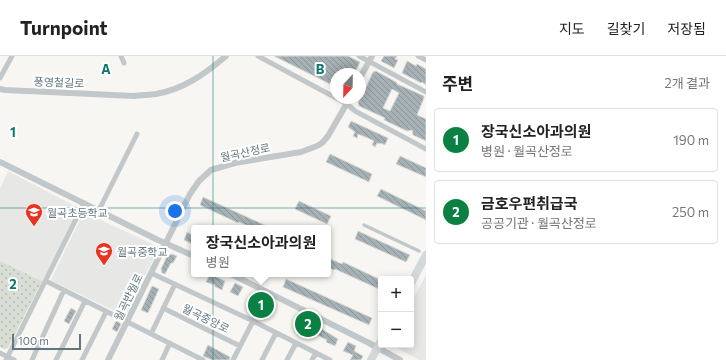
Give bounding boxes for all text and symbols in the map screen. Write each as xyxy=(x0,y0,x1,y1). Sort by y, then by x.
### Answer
text: Turnpoint xyxy=(20,16,108,39)
text: 지도 xyxy=(559,20,585,37)
text: 길찾기 xyxy=(607,20,645,37)
text: 저장됨 xyxy=(667,20,706,37)
text: A xyxy=(101,61,111,77)
text: B xyxy=(316,61,325,77)
north arrow xyxy=(330,68,366,104)
text: 주변 xyxy=(442,73,473,94)
street label: 풍영철길로 xyxy=(33,75,85,89)
text: 2개 결과 xyxy=(664,75,710,91)
text: 장국신소아과의원 xyxy=(481,122,591,140)
text: 1 xyxy=(10,124,16,140)
text: 1 xyxy=(453,132,459,148)
text: 190 m xyxy=(673,132,709,148)
street label: 월곡산정로 xyxy=(219,140,271,164)
text: 병원 · 월곡산정로 xyxy=(481,143,573,159)
text: 금호우편취급국 xyxy=(481,194,578,212)
your location xyxy=(165,201,185,221)
school or university icon: 월곡초등학교 xyxy=(24,202,44,227)
text: 2 xyxy=(452,204,460,220)
text: 250 m xyxy=(672,204,709,220)
place label: 월곡초등학교 xyxy=(47,206,108,219)
text: 공공기관 · 월곡산정로 xyxy=(481,215,597,231)
popup xyxy=(191,225,331,277)
text: 장국신소아과의원 xyxy=(206,233,316,251)
school or university icon: 월곡중학교 xyxy=(94,241,114,266)
place label: 월곡중학교 xyxy=(117,245,168,258)
text: 병원 xyxy=(206,254,230,270)
street label: 월곡반월로 xyxy=(111,271,145,323)
text: 2 xyxy=(9,276,17,292)
map controls xyxy=(378,276,414,348)
button: + xyxy=(378,276,414,312)
pin: 1 xyxy=(248,290,274,320)
street label: 월곡중앙로 xyxy=(180,301,232,335)
pin: 2 xyxy=(295,309,321,339)
button: − xyxy=(378,312,414,348)
scale bar xyxy=(12,332,81,351)
text: 100 m xyxy=(18,334,49,347)

